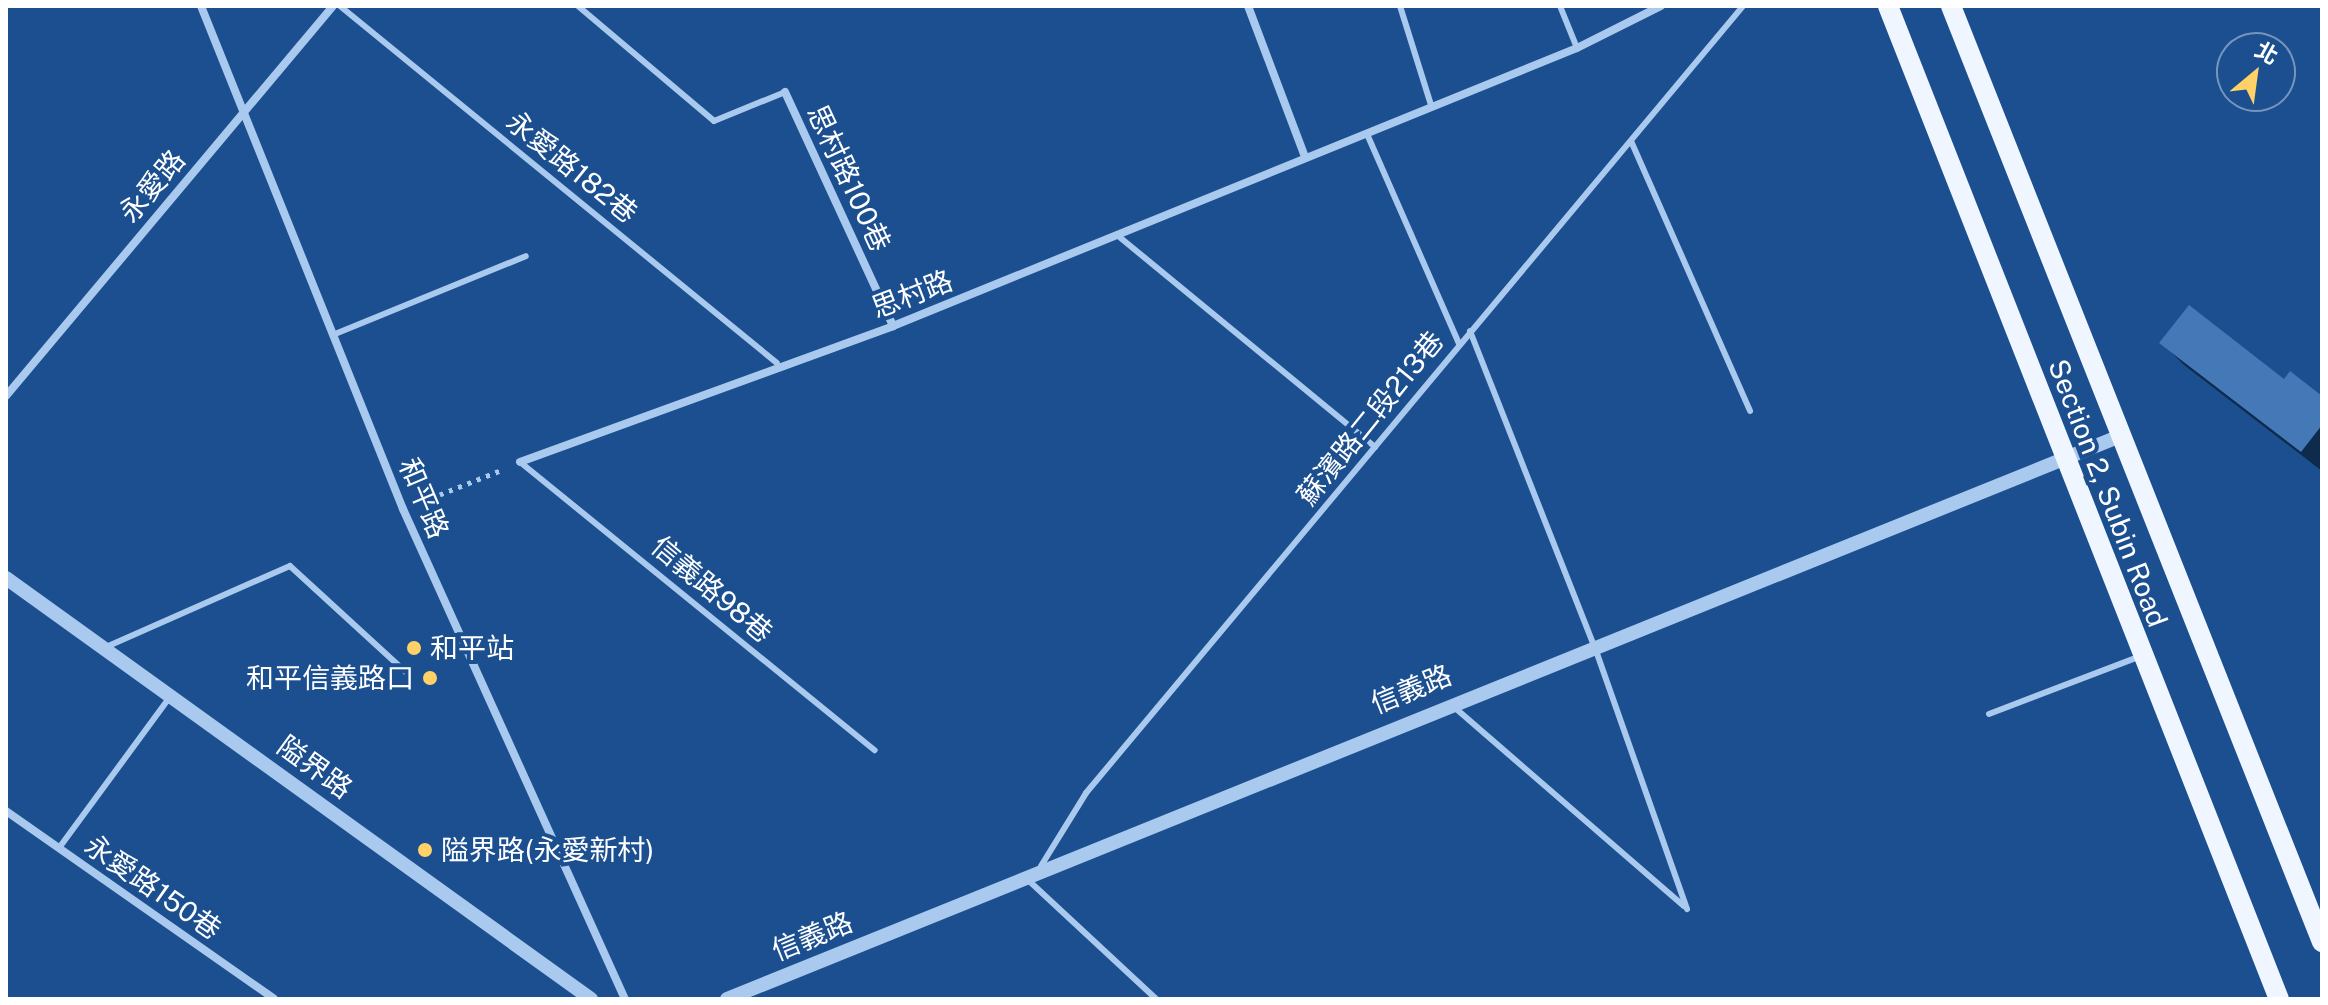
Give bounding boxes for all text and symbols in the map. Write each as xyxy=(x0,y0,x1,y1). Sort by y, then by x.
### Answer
north arrow xyxy=(2216,32,2296,112)
text: 北 xyxy=(2251,36,2283,69)
street label: 思村路100巷 xyxy=(800,100,898,256)
street label: 永愛路182巷 xyxy=(500,104,644,230)
street label: 永愛路 xyxy=(112,143,192,229)
street label: 思村路 xyxy=(867,263,957,325)
street label: 蘇濱路二段213巷 xyxy=(1290,324,1450,512)
street label: Section 2, Subin Road xyxy=(2041,354,2175,632)
street label: 和平路 xyxy=(392,453,456,543)
street label: 信義路98巷 xyxy=(645,529,779,649)
place label: 和平站 xyxy=(430,631,514,665)
marker: 和平站 xyxy=(405,639,423,657)
street label: 信義路 xyxy=(1366,658,1456,720)
place label: 和平信義路口 xyxy=(246,661,414,695)
marker: 和平信義路口 xyxy=(421,669,439,687)
street label: 隘界路 xyxy=(271,729,359,805)
street label: 永愛路150巷 xyxy=(78,828,228,946)
place label: 隘界路(永愛新村) xyxy=(441,833,654,867)
marker: 隘界路(永愛新村) xyxy=(416,841,434,859)
street label: 信義路 xyxy=(767,905,857,967)

